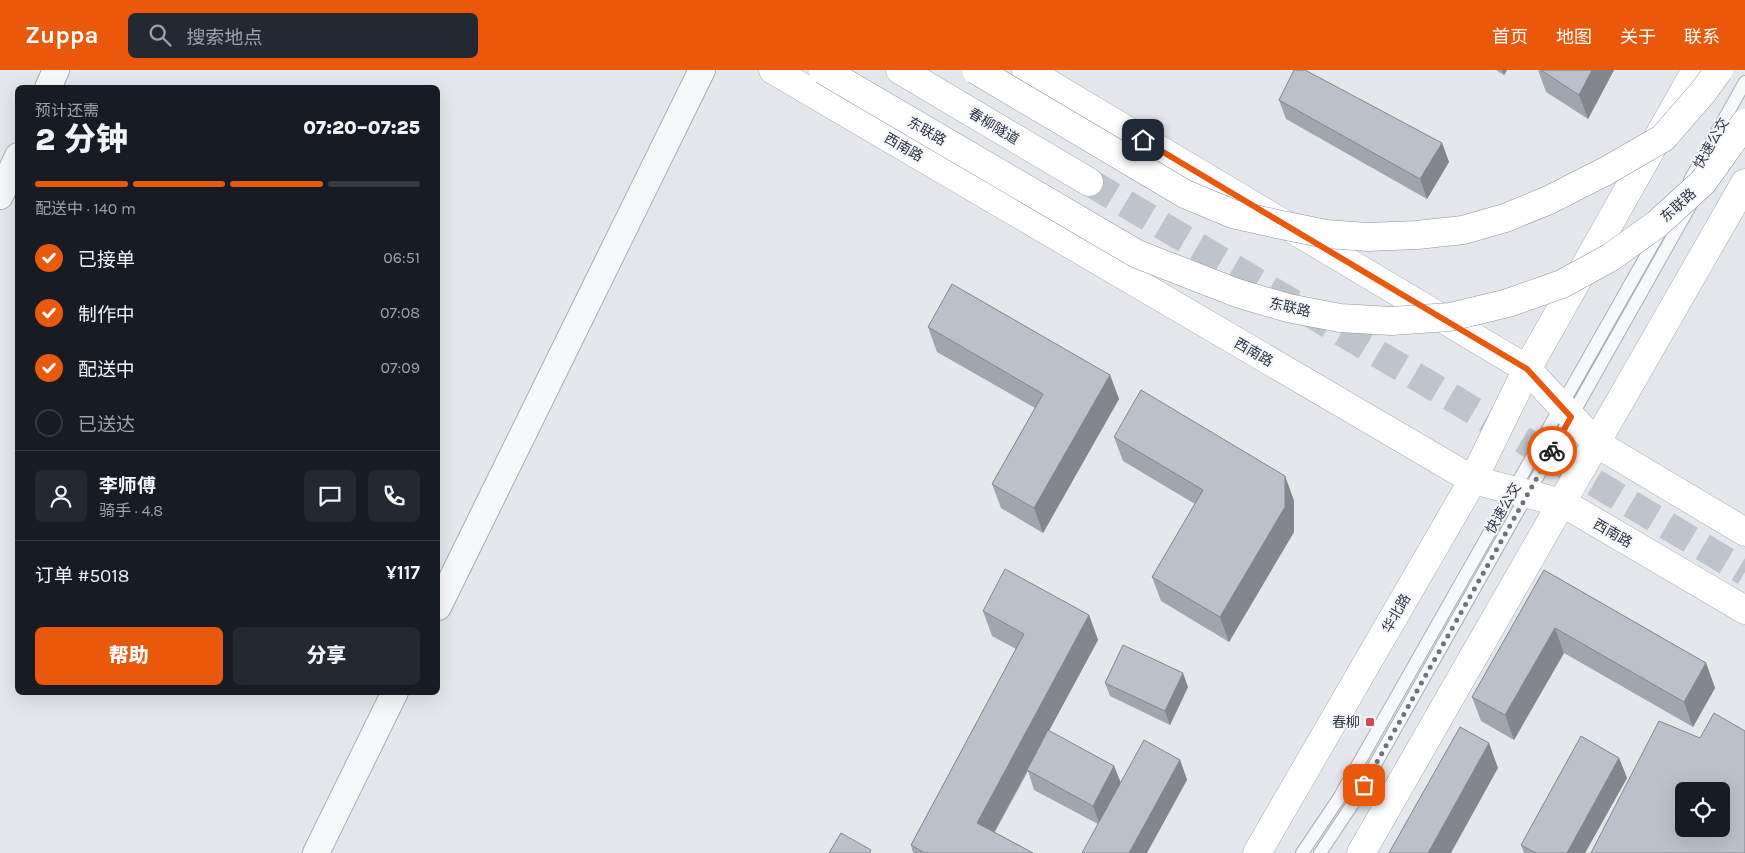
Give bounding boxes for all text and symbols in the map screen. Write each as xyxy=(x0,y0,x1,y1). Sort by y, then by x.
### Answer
search box xyxy=(128,13,478,58)
text: Zuppa xyxy=(25,21,98,49)
icon: search xyxy=(146,21,174,49)
text: 首页 xyxy=(1492,26,1528,48)
text: 地图 xyxy=(1556,26,1592,48)
text: 关于 xyxy=(1620,26,1656,48)
text: 联系 xyxy=(1684,26,1720,48)
text: 搜索地点 xyxy=(186,27,262,49)
text: 预计还需 xyxy=(35,101,99,120)
street label: 春柳隧道 xyxy=(965,105,1022,148)
street label: 东联路 xyxy=(904,114,949,149)
street label: 快速公交 xyxy=(1690,115,1733,172)
text: 07:20–07:25 xyxy=(303,117,420,139)
pin xyxy=(1122,119,1164,161)
text: 2 分钟 xyxy=(35,121,128,158)
icon: home xyxy=(1129,126,1157,154)
street label: 西南路 xyxy=(881,130,926,165)
street label: 东联路 xyxy=(1657,185,1700,226)
text: 配送中 · 140 m xyxy=(35,199,136,218)
icon: check xyxy=(35,244,63,272)
text: 06:51 xyxy=(383,248,420,267)
text: 已接单 xyxy=(78,249,135,271)
street label: 东联路 xyxy=(1268,294,1312,320)
icon: check xyxy=(35,299,63,327)
text: 07:08 xyxy=(380,303,420,322)
text: 制作中 xyxy=(78,304,135,326)
street label: 西南路 xyxy=(1231,335,1276,370)
icon: check xyxy=(35,354,63,382)
text: 07:09 xyxy=(381,358,420,377)
text: 配送中 xyxy=(78,359,135,381)
text: 已送达 xyxy=(78,414,135,436)
courier xyxy=(1527,426,1577,476)
icon: bike xyxy=(1538,437,1566,465)
button: person xyxy=(35,470,87,522)
button: chat xyxy=(304,470,356,522)
button: phone xyxy=(368,470,420,522)
text: 李师傅 xyxy=(99,475,156,497)
street label: 快速公交 xyxy=(1482,480,1525,537)
text: 骑手 · 4.8 xyxy=(99,501,163,520)
street label: 西南路 xyxy=(1590,516,1635,551)
text: ¥117 xyxy=(386,562,420,584)
text: 订单 #5018 xyxy=(35,565,129,587)
street label: 华北路 xyxy=(1379,591,1414,636)
button: 帮助 xyxy=(35,627,223,685)
button: 分享 xyxy=(233,627,420,685)
place label: 春柳 xyxy=(1332,714,1360,731)
marker: 春柳 xyxy=(1364,716,1376,728)
pin xyxy=(1343,764,1385,806)
icon: bag xyxy=(1350,771,1378,799)
map controls xyxy=(1675,782,1730,837)
button: locate xyxy=(1675,782,1730,837)

